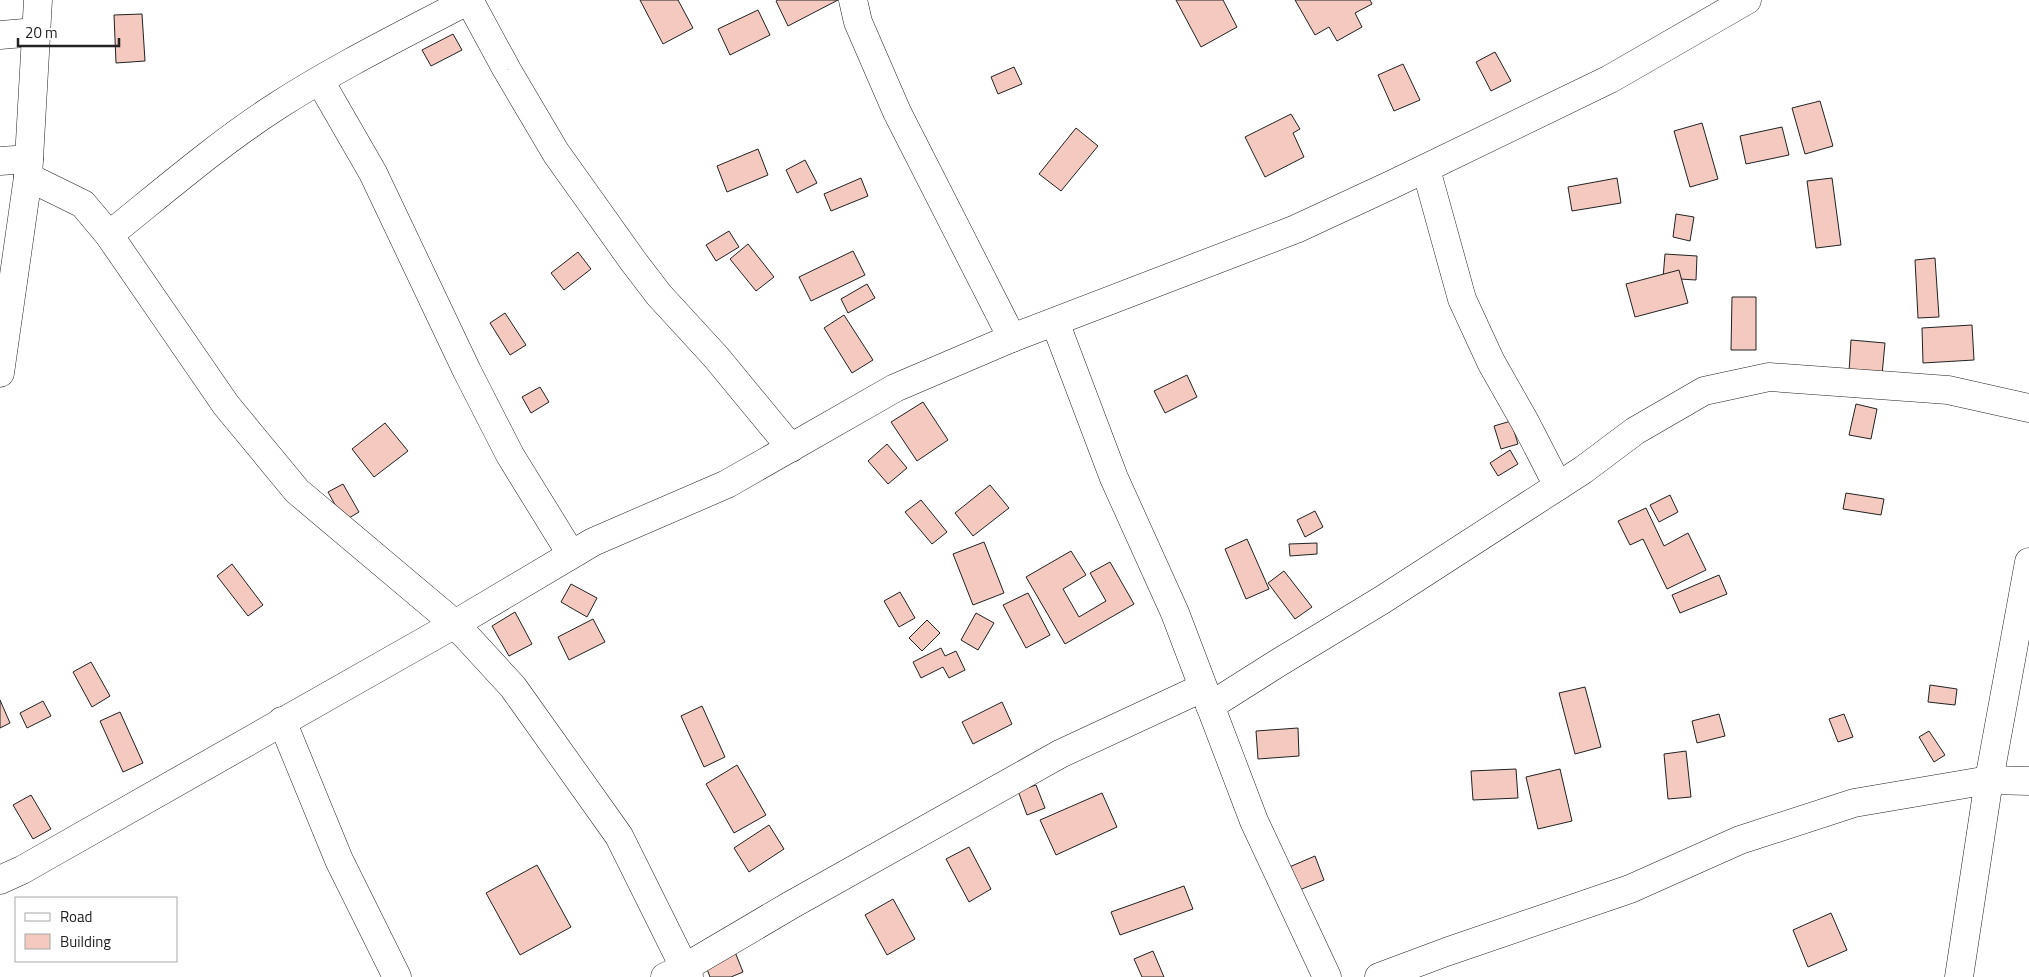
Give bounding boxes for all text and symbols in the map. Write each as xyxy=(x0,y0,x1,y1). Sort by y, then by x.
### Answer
scale bar xyxy=(18,15,119,47)
text: 20 m xyxy=(25,21,58,44)
legend xyxy=(15,897,178,962)
text: Road xyxy=(60,905,92,928)
text: Building xyxy=(60,930,111,953)

